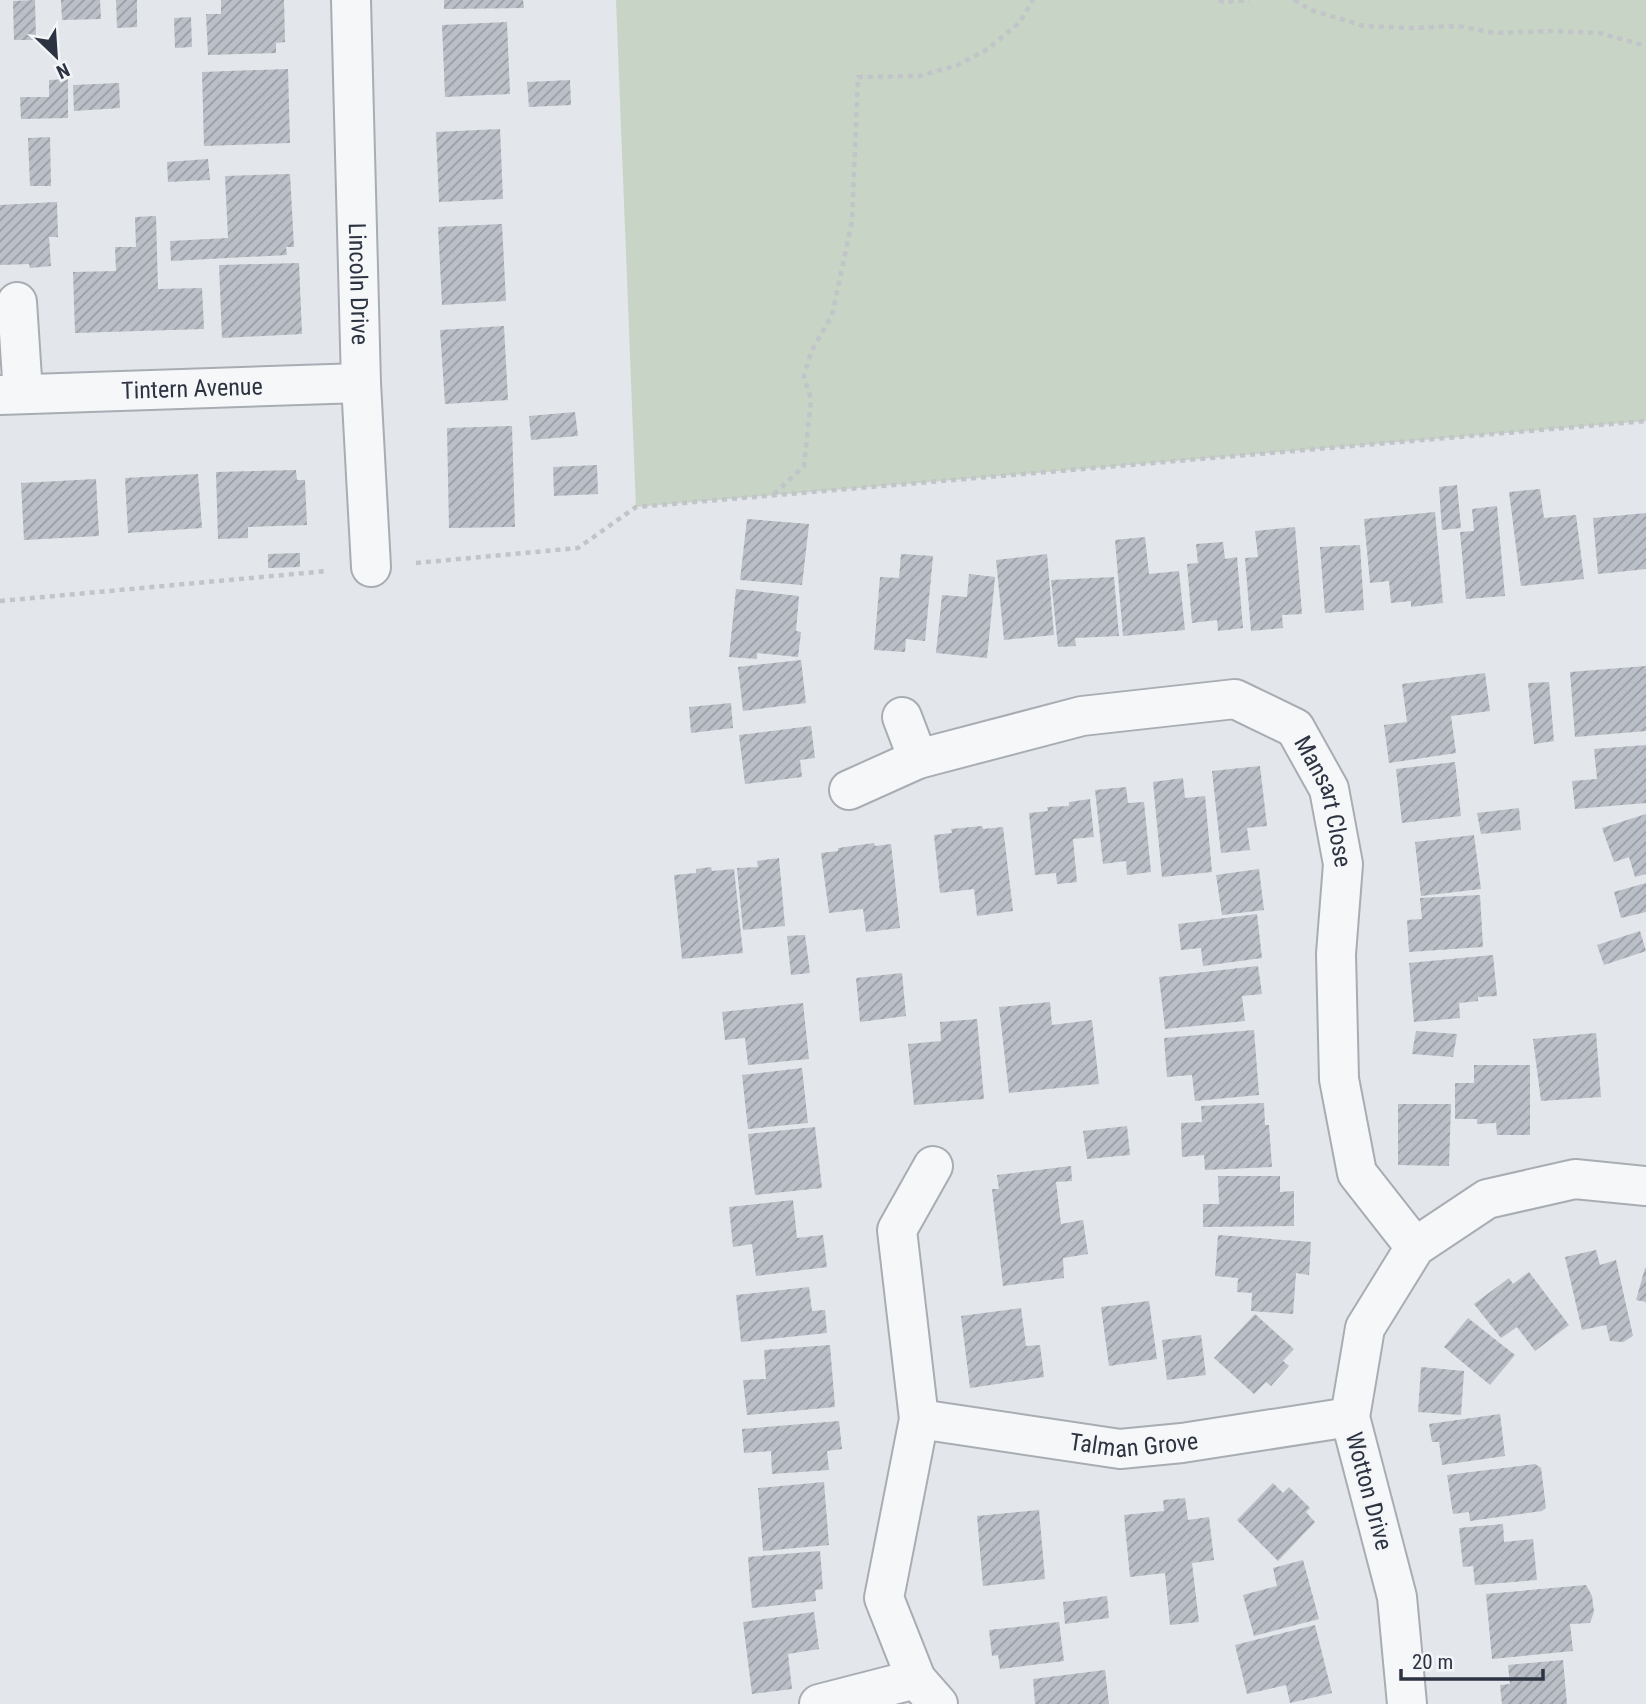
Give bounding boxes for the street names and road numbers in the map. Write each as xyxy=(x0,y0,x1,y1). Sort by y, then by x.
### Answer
street label: Lincoln Drive xyxy=(343,222,374,345)
street label: Tintern Avenue xyxy=(121,372,263,405)
street label: Mansart Close xyxy=(1288,731,1357,869)
street label: Talman Grove xyxy=(1068,1427,1200,1463)
street label: Wotton Drive xyxy=(1340,1429,1398,1553)

